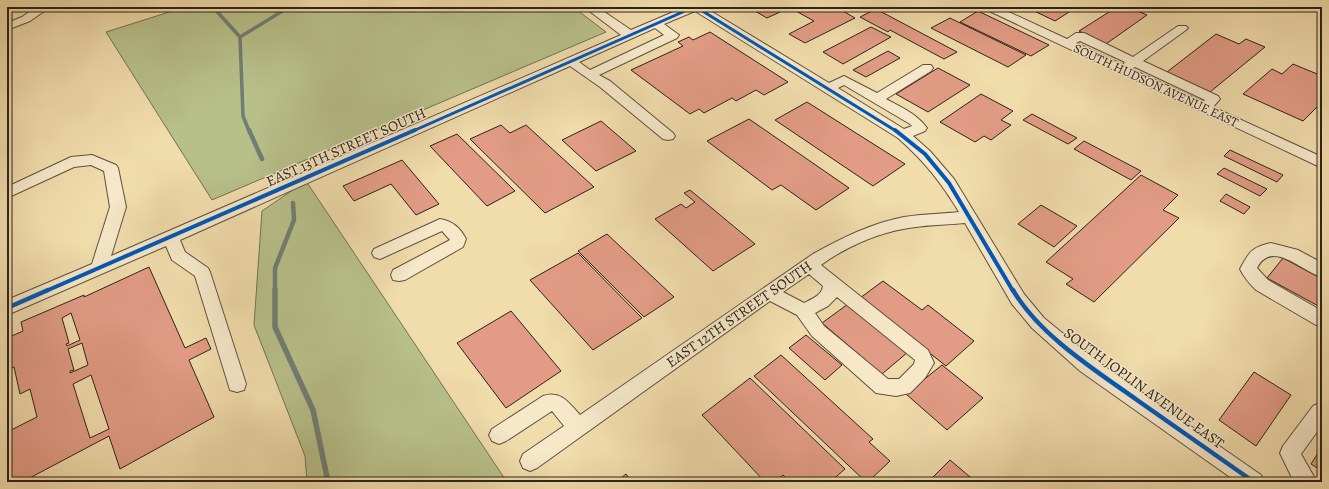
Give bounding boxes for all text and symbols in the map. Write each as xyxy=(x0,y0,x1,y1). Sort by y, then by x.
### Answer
street label: SOUTH HUDSON AVENUE EAST xyxy=(1071,39,1241,131)
street label: EAST 13TH STREET SOUTH xyxy=(263,103,429,191)
street label: EAST 12TH STREET SOUTH xyxy=(662,256,816,372)
street label: SOUTH JOPLIN AVENUE EAST xyxy=(1060,323,1229,454)

